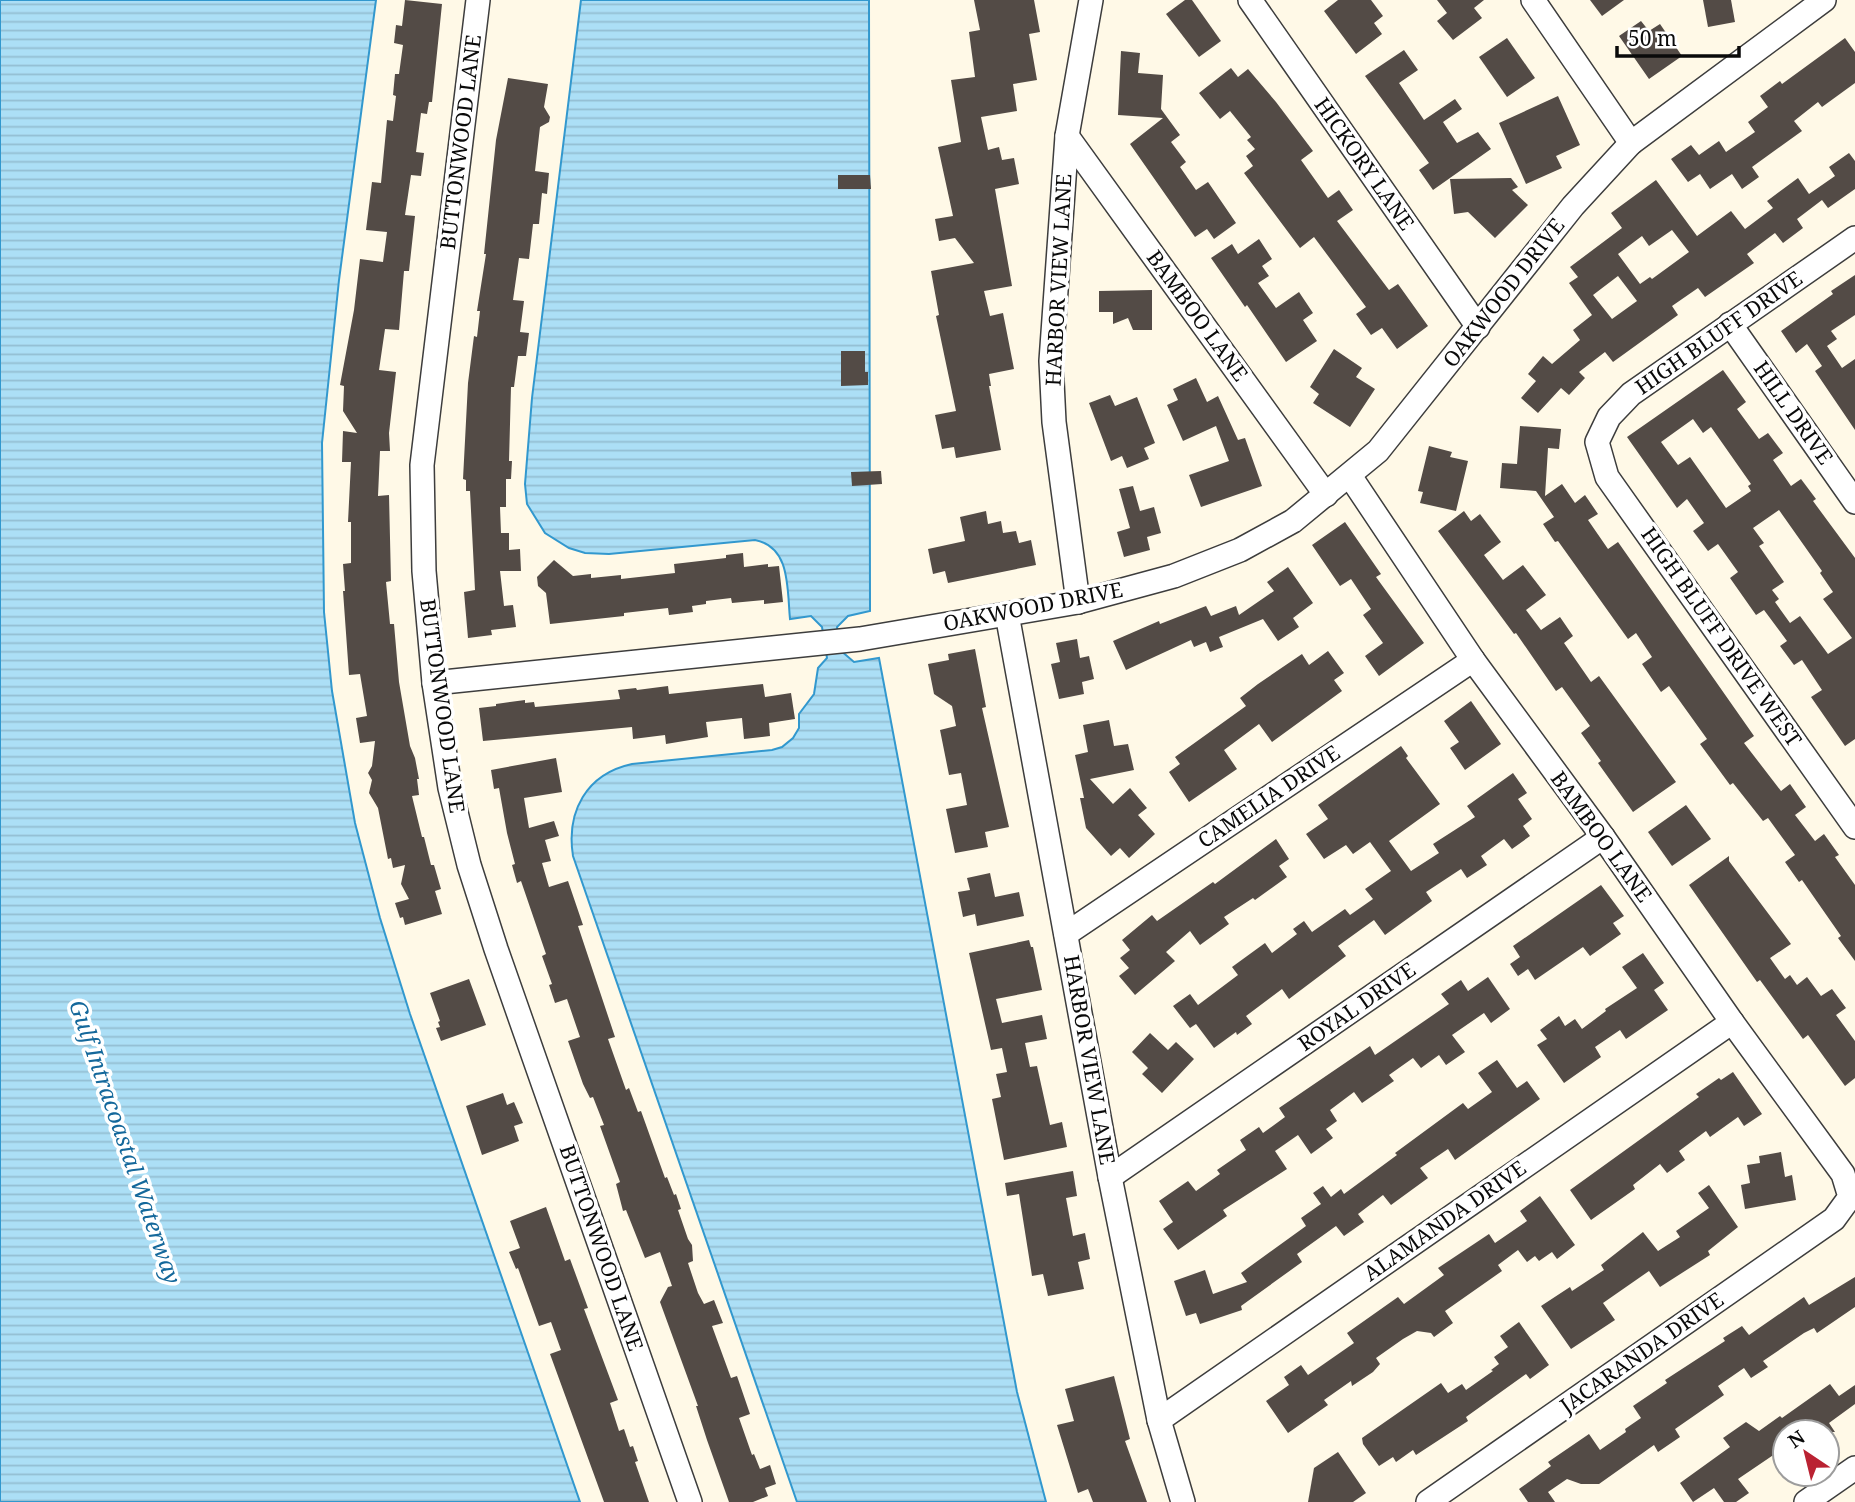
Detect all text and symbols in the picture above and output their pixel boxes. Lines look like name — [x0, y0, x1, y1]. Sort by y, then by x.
scale bar — [1617, 14, 1740, 58]
text: 50 m — [1628, 24, 1677, 52]
street label: BUTTONWOOD LANE — [433, 33, 487, 251]
street label: HICKORY LANE — [1309, 92, 1421, 235]
street label: HARBOR VIEW LANE — [1038, 173, 1078, 387]
street label: OAKWOOD DRIVE — [1436, 212, 1570, 373]
street label: BAMBOO LANE — [1141, 244, 1255, 386]
street label: HIGH BLUFF DRIVE — [1629, 264, 1807, 400]
street label: HILL DRIVE — [1748, 355, 1840, 470]
street label: HIGH BLUFF DRIVE WEST — [1635, 521, 1808, 752]
street label: OAKWOOD DRIVE — [941, 575, 1125, 637]
street label: BUTTONWOOD LANE — [414, 597, 472, 815]
street label: CAMELIA DRIVE — [1192, 738, 1345, 854]
street label: BAMBOO LANE — [1545, 765, 1659, 907]
street label: HARBOR VIEW LANE — [1058, 953, 1122, 1167]
street label: ROYAL DRIVE — [1292, 955, 1421, 1057]
water label: Gulf Intracoastal Waterway — [62, 995, 190, 1288]
street label: BUTTONWOOD LANE — [554, 1141, 650, 1354]
street label: ALAMANDA DRIVE — [1358, 1154, 1531, 1287]
street label: JACARANDA DRIVE — [1553, 1285, 1729, 1420]
north arrow — [1771, 1418, 1841, 1488]
text: N — [1783, 1424, 1810, 1454]

